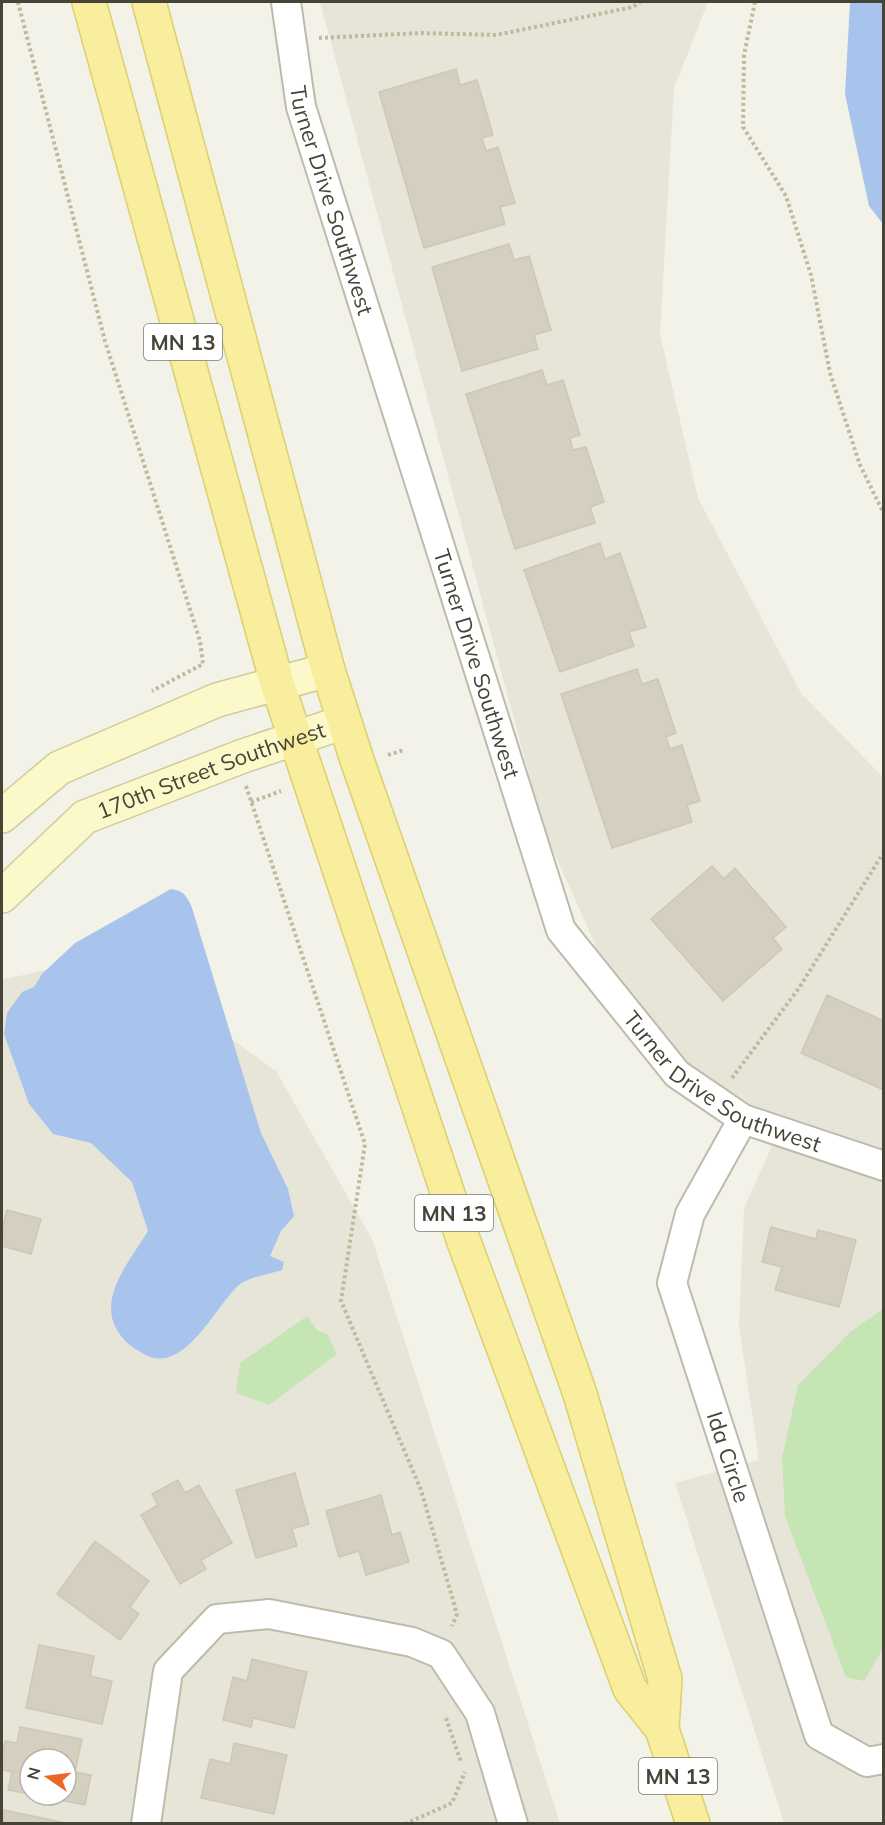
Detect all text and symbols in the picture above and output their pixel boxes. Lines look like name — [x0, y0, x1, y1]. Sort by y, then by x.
street label: Turner Drive Southwest — [284, 84, 380, 319]
road number: MN 13 — [144, 324, 222, 360]
street label: Turner Drive Southwest — [428, 546, 526, 782]
street label: 170th Street Southwest — [93, 715, 329, 825]
street label: Turner Drive Southwest — [617, 1005, 825, 1158]
road number: MN 13 — [415, 1195, 493, 1231]
street label: Ida Circle — [701, 1408, 756, 1506]
north arrow — [18, 1747, 78, 1807]
road number: MN 13 — [639, 1758, 717, 1794]
text: N — [22, 1765, 45, 1782]

